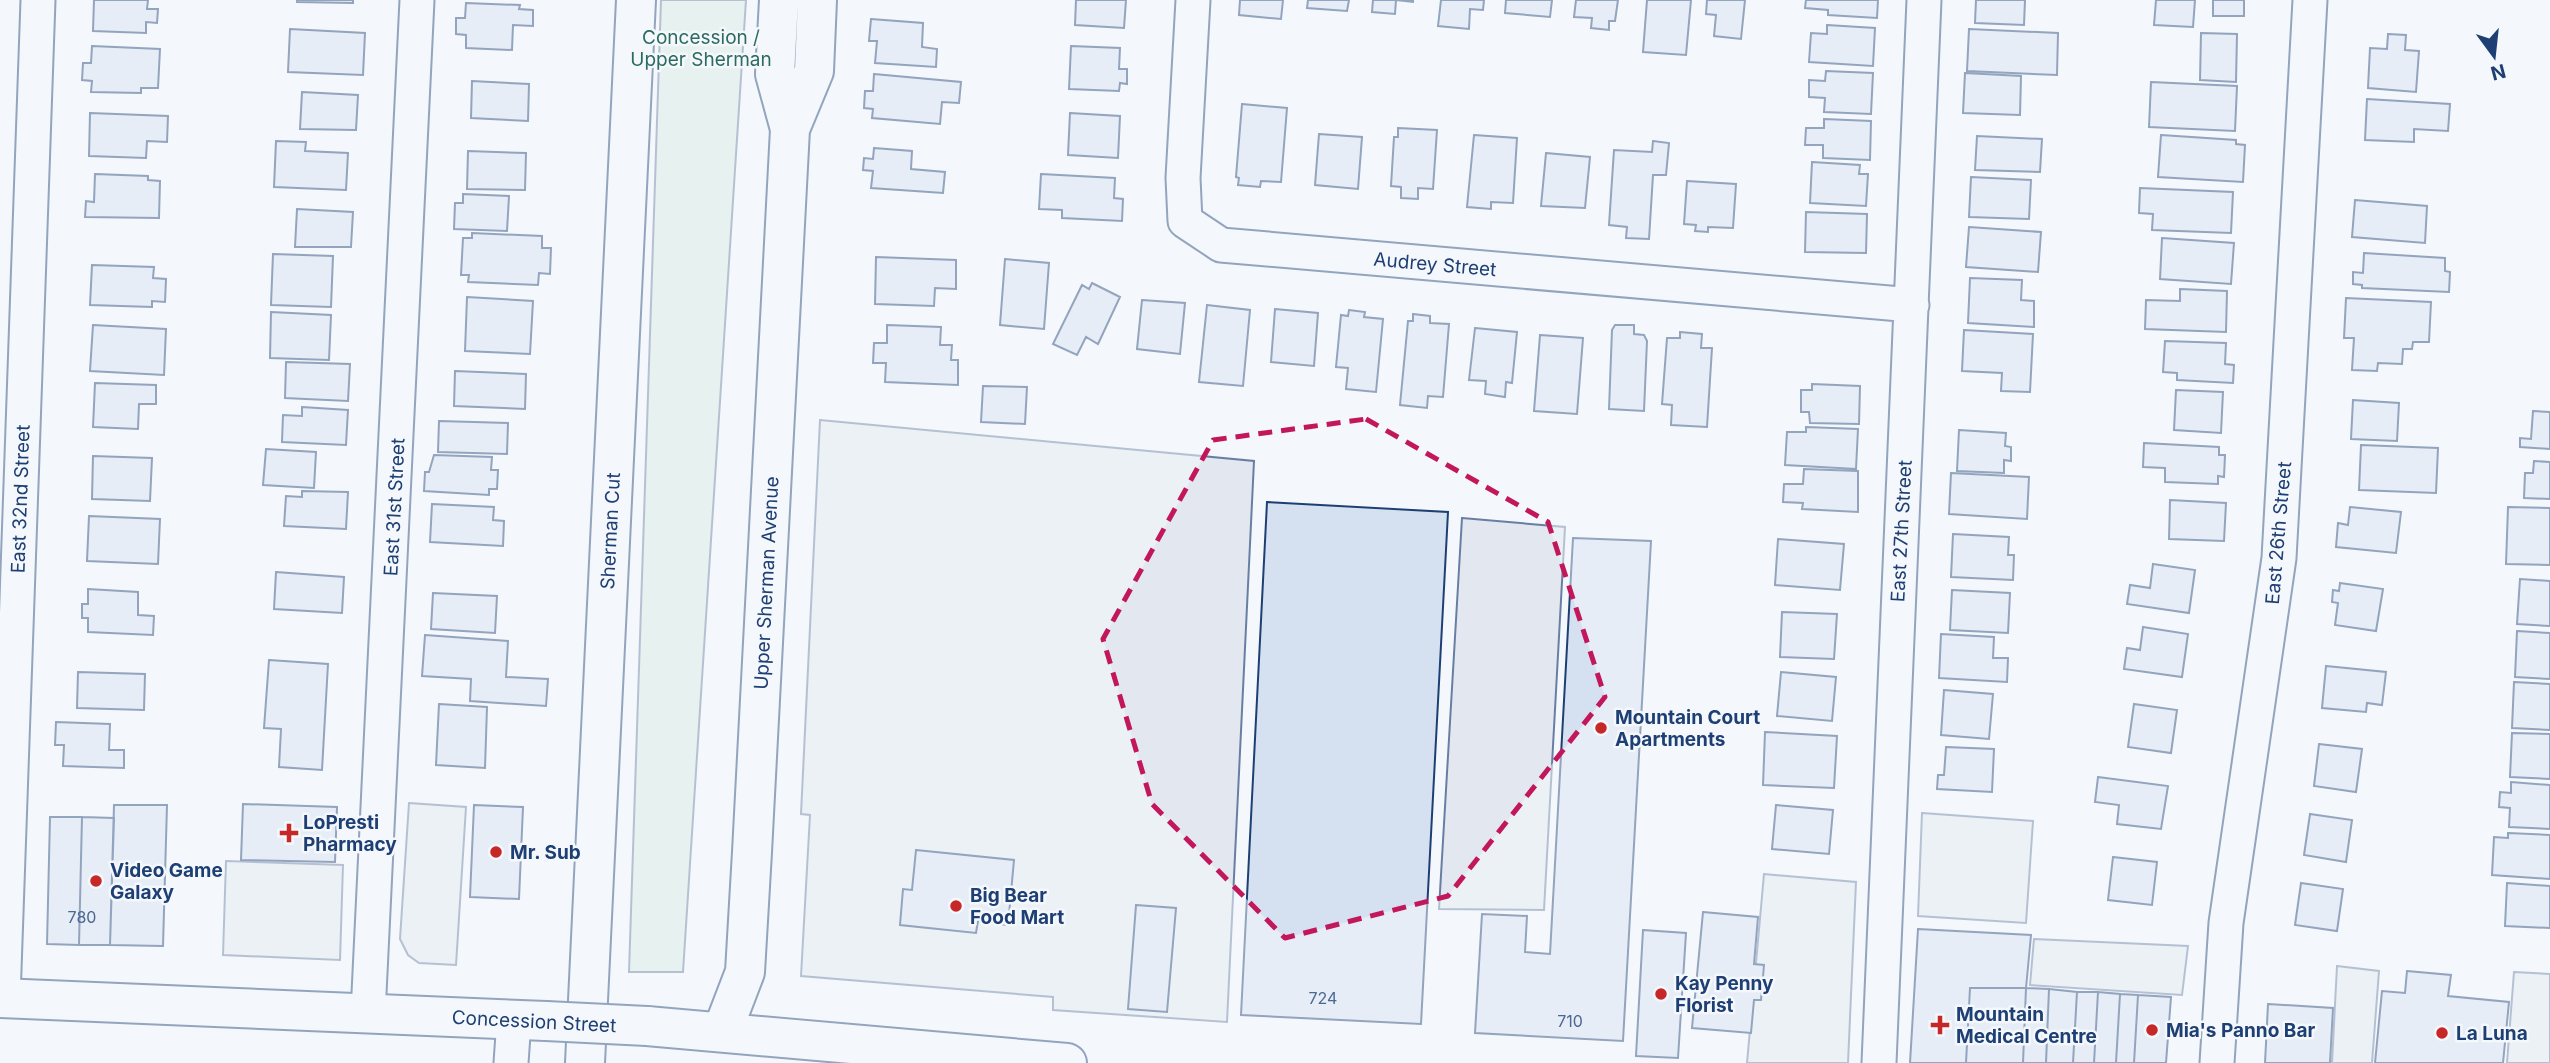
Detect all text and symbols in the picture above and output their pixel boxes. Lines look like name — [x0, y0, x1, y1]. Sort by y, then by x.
north arrow — [2459, 21, 2529, 91]
park label: Concession / Upper Sherman — [630, 26, 772, 71]
text: N — [2488, 59, 2508, 85]
street label: Audrey Street — [1373, 248, 1497, 281]
street label: East 32nd Street — [6, 424, 35, 574]
street label: East 31st Street — [379, 437, 410, 577]
street label: East 27th Street — [1886, 459, 1917, 603]
street label: East 26th Street — [2261, 461, 2296, 606]
street label: Sherman Cut — [596, 472, 625, 590]
street label: Upper Sherman Avenue — [749, 476, 784, 690]
place label: Mountain Court Apartments — [1615, 706, 1760, 751]
marker: Mountain Court Apartments — [1593, 720, 1609, 736]
place label: LoPresti Pharmacy — [303, 811, 397, 856]
marker: LoPresti Pharmacy — [281, 825, 297, 841]
place label: Mr. Sub — [510, 841, 581, 864]
marker: Mr. Sub — [488, 844, 504, 860]
place label: Video Game Galaxy — [110, 859, 223, 904]
marker: Video Game Galaxy — [88, 873, 104, 889]
place label: Big Bear Food Mart — [970, 884, 1064, 929]
marker: Big Bear Food Mart — [948, 898, 964, 914]
house number: 780 — [68, 907, 96, 927]
place label: Kay Penny Florist — [1675, 972, 1774, 1017]
marker: Kay Penny Florist — [1653, 986, 1669, 1002]
house number: 724 — [1309, 988, 1337, 1008]
place label: Mountain Medical Centre — [1956, 1003, 2097, 1048]
street label: Concession Street — [451, 1006, 617, 1037]
house number: 710 — [1557, 1011, 1583, 1031]
marker: Mountain Medical Centre — [1930, 1015, 1950, 1035]
place label: Mia's Panno Bar — [2166, 1019, 2315, 1042]
marker: Mia's Panno Bar — [2144, 1022, 2160, 1038]
place label: La Luna — [2456, 1022, 2528, 1045]
marker: La Luna — [2434, 1025, 2450, 1041]

